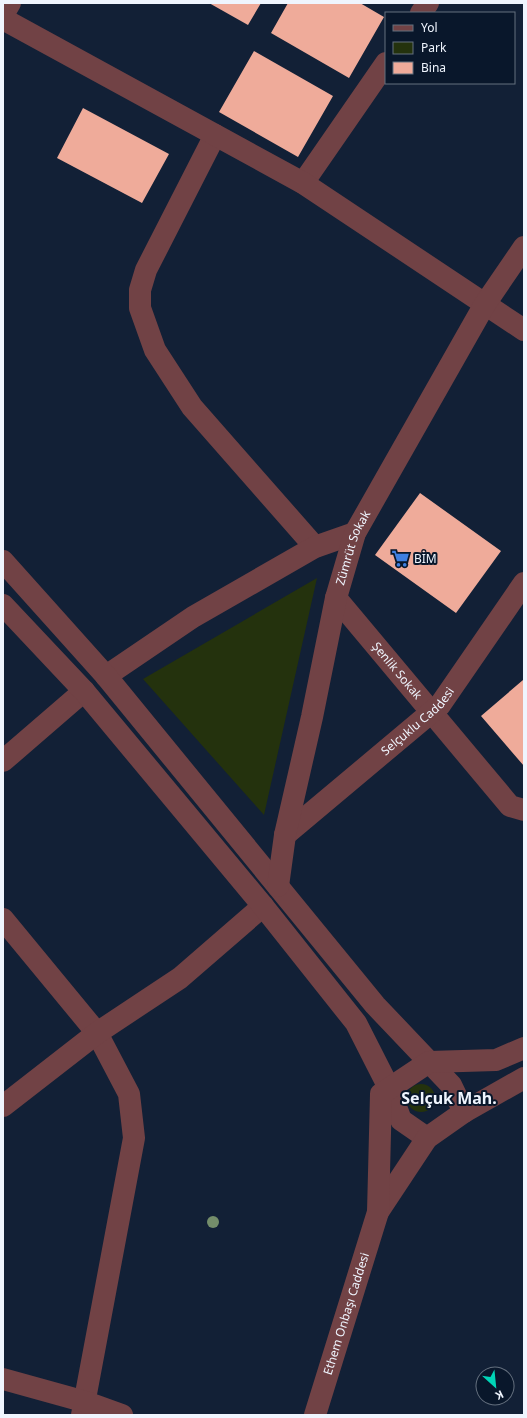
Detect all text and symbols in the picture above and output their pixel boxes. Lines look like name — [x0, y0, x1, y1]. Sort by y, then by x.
legend — [385, 12, 515, 84]
text: Yol — [421, 19, 438, 36]
text: Park — [421, 39, 447, 56]
text: Bina — [421, 59, 446, 76]
street label: Zümrüt Sokak — [331, 507, 374, 587]
supermarket icon: BİM — [391, 549, 411, 569]
place label: BİM — [414, 550, 437, 567]
street label: Şenlik Sokak — [368, 638, 427, 703]
street label: Selçuklu Caddesi — [377, 683, 458, 759]
district label: Selçuk Mah. — [401, 1087, 497, 1109]
street label: Ethem Onbaşı Caddesi — [319, 1250, 373, 1377]
north arrow — [475, 1366, 515, 1406]
text: K — [492, 1387, 506, 1404]

